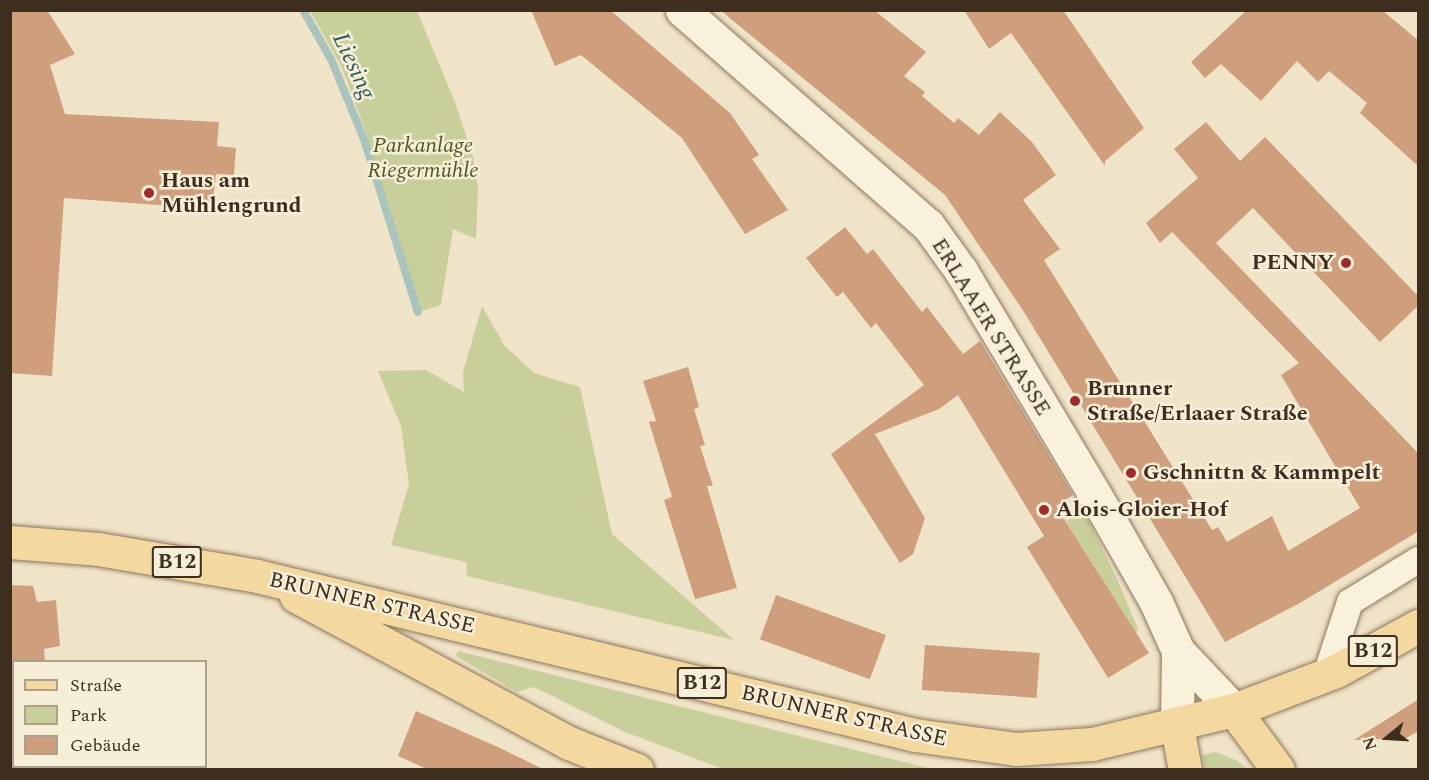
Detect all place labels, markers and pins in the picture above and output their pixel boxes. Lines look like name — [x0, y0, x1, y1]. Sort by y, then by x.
place label: Haus am Mühlengrund — [161, 167, 302, 218]
marker: Haus am Mühlengrund — [142, 186, 156, 200]
place label: PENNY — [1252, 250, 1334, 276]
marker: PENNY — [1339, 256, 1353, 270]
place label: Brunner Straße/Erlaaer Straße — [1087, 375, 1308, 427]
marker: Brunner Straße/Erlaaer Straße — [1068, 394, 1082, 408]
place label: Gschnittn & Kammpelt — [1143, 460, 1380, 486]
marker: Gschnittn & Kammpelt — [1124, 466, 1138, 480]
place label: Alois-Gloier-Hof — [1056, 497, 1228, 523]
marker: Alois-Gloier-Hof — [1037, 503, 1051, 517]

